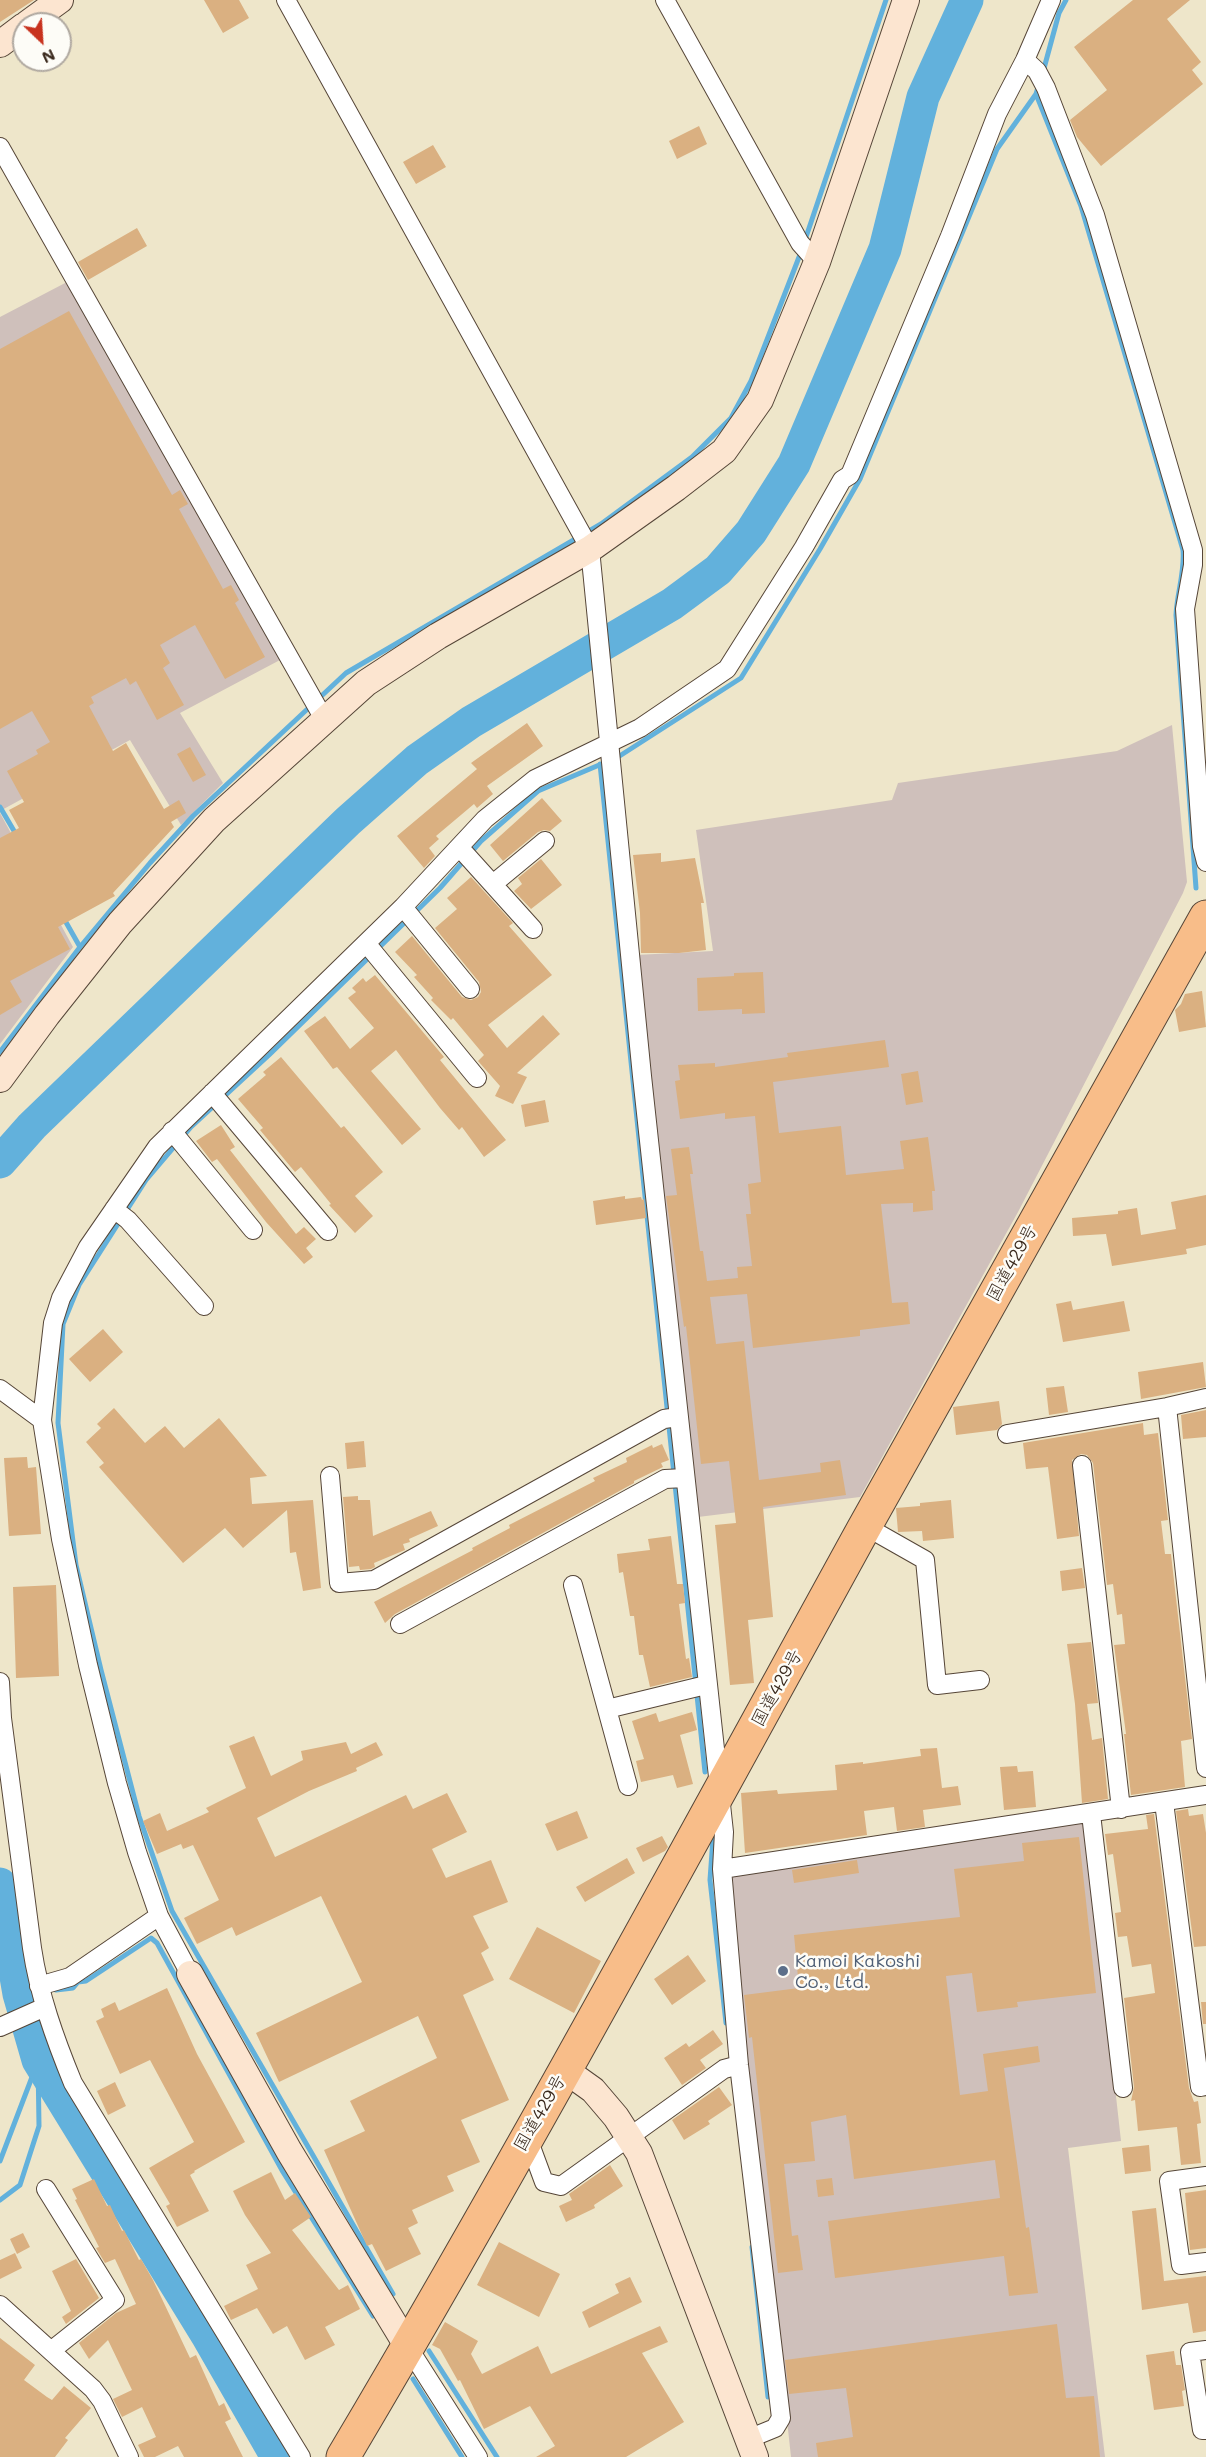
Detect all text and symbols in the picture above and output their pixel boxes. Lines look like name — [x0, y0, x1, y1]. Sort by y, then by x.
north arrow — [12, 12, 72, 72]
text: N — [39, 45, 59, 69]
street label: 国道429号 — [982, 1220, 1042, 1306]
street label: 国道429号 — [747, 1645, 807, 1731]
place label: Kamoi Kakoshi Co., Ltd. — [795, 1950, 920, 1992]
marker: Kamoi Kakoshi Co., Ltd. — [776, 1964, 790, 1978]
street label: 国道429号 — [509, 2071, 571, 2155]

